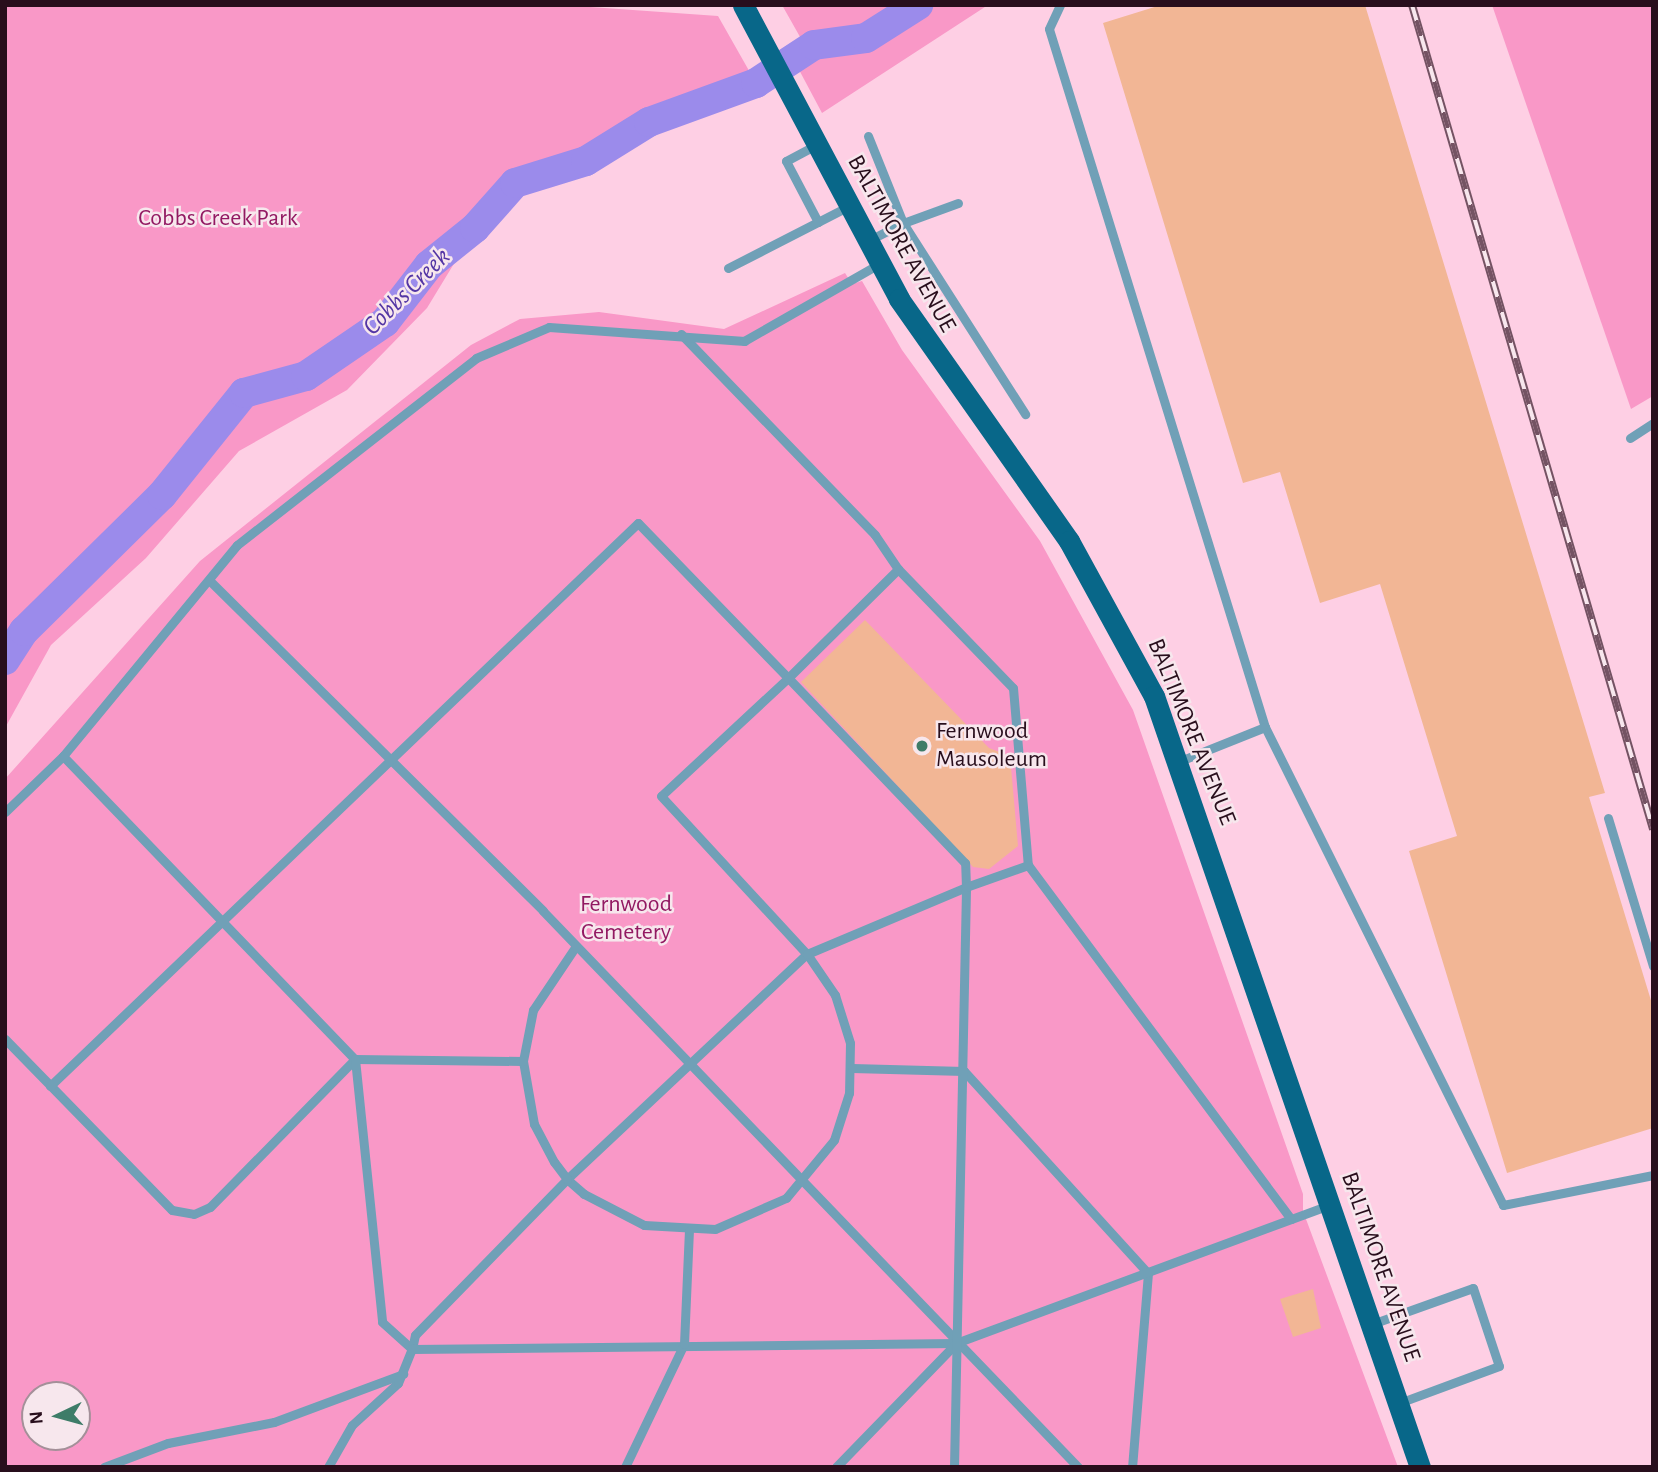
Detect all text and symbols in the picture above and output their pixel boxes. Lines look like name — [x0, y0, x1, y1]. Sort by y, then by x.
street label: BALTIMORE AVENUE — [840, 150, 962, 338]
park label: Cobbs Creek Park — [138, 205, 298, 233]
water label: Cobbs Creek — [357, 242, 457, 342]
street label: BALTIMORE AVENUE — [1141, 635, 1241, 829]
place label: Fernwood Mausoleum — [936, 718, 1047, 774]
marker: Fernwood Mausoleum — [914, 738, 930, 754]
park label: Fernwood Cemetery — [580, 891, 672, 947]
street label: BALTIMORE AVENUE — [1334, 1169, 1426, 1365]
north arrow — [21, 1381, 91, 1451]
text: N — [27, 1410, 47, 1425]

